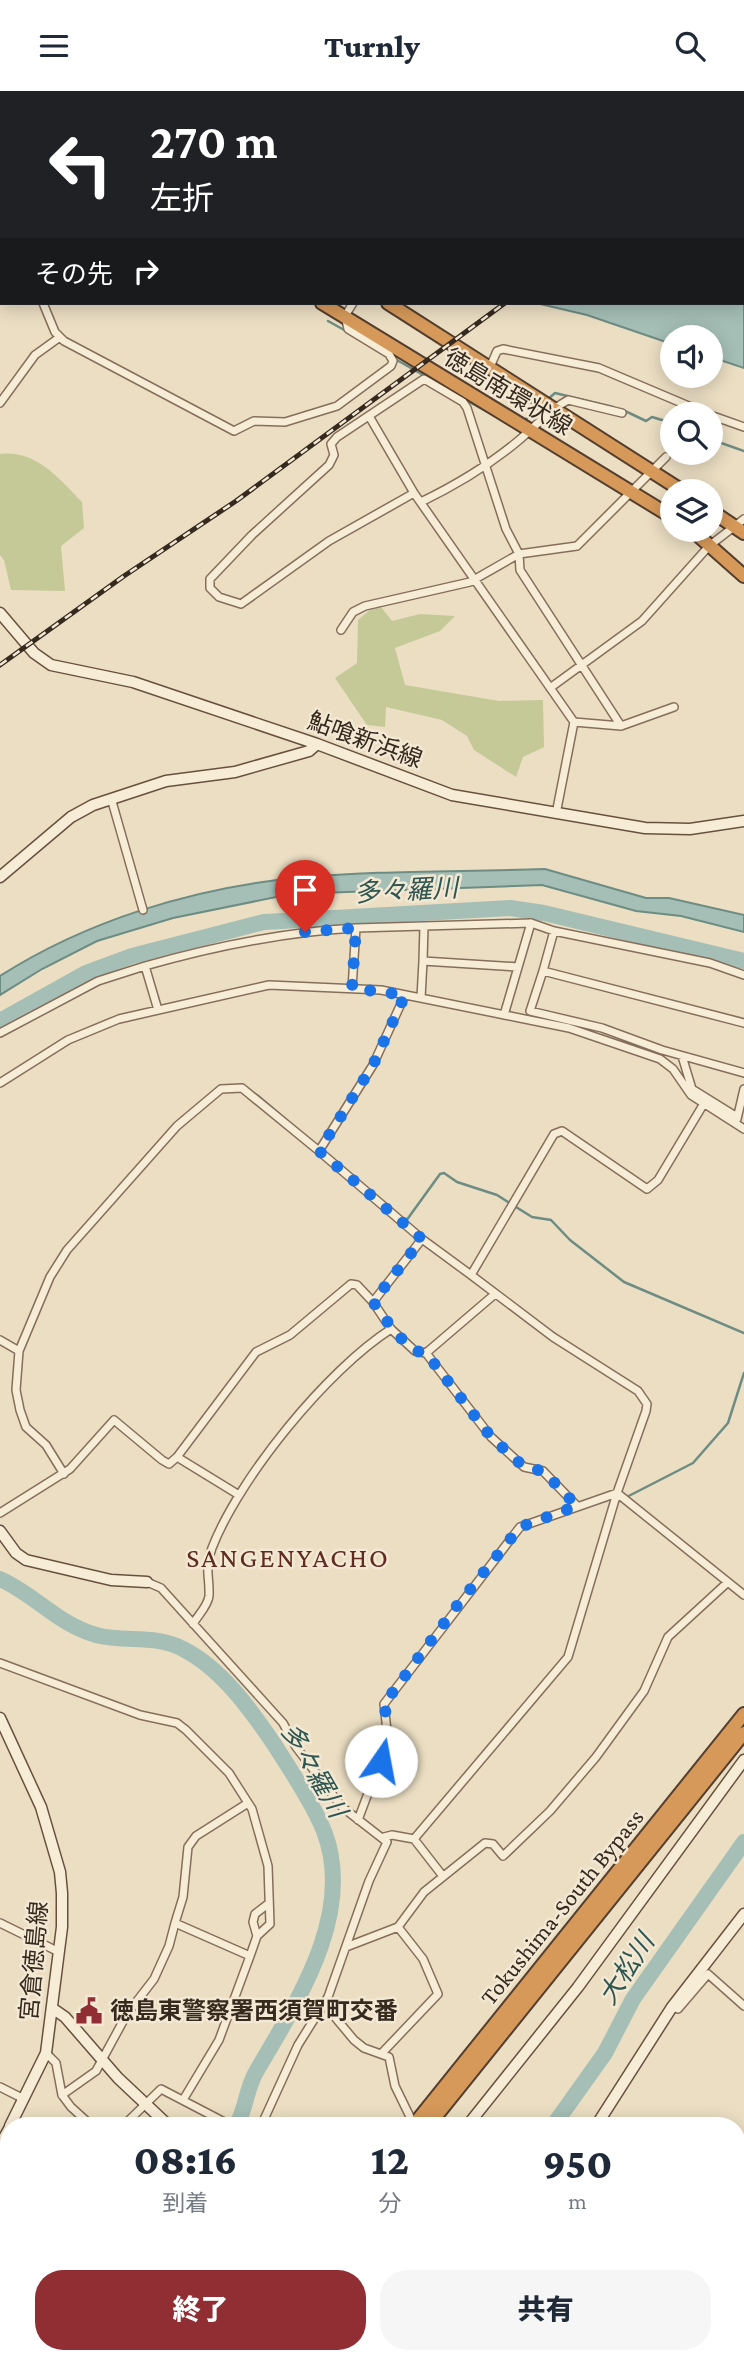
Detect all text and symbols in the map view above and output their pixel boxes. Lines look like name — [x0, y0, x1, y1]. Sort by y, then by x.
icon: menu — [35, 27, 73, 65]
icon: search — [671, 27, 709, 65]
text: Turnly — [324, 28, 420, 64]
text: 270 m — [150, 114, 278, 169]
icon: left — [35, 119, 126, 210]
text: 左折 — [150, 180, 214, 216]
icon: right — [127, 252, 165, 290]
text: その先 — [35, 260, 113, 289]
map controls — [660, 325, 723, 542]
button: sound — [660, 325, 723, 388]
street label: 徳島南環状線 — [440, 343, 577, 440]
button: search — [660, 402, 723, 465]
button: layers — [660, 479, 723, 542]
street label: 鮎喰新浜線 — [304, 706, 426, 773]
pin — [275, 860, 335, 932]
icon: arrive — [286, 871, 324, 909]
water label: 多々羅川 — [353, 873, 462, 908]
district label: SANGENYACHO — [186, 1542, 390, 1573]
water label: 多々羅川 — [275, 1718, 354, 1825]
position arrow — [344, 1724, 418, 1798]
street label: Tokushima-South Bypass — [474, 1803, 649, 2010]
street label: 宮倉徳島線 — [15, 1900, 52, 2022]
water label: 大松川 — [593, 1926, 661, 2010]
public building icon: 徳島東警察署西須賀町交番 — [74, 1996, 104, 2026]
place label: 徳島東警察署西須賀町交番 — [110, 1997, 398, 2024]
text: 08:16 — [133, 2136, 237, 2183]
text: 12 — [371, 2136, 409, 2183]
text: 950 — [542, 2140, 613, 2187]
text: m — [568, 2188, 587, 2214]
text: 到着 — [162, 2190, 208, 2216]
text: 分 — [378, 2190, 401, 2216]
button: 終了 — [35, 2270, 366, 2350]
button: 共有 — [380, 2270, 711, 2350]

